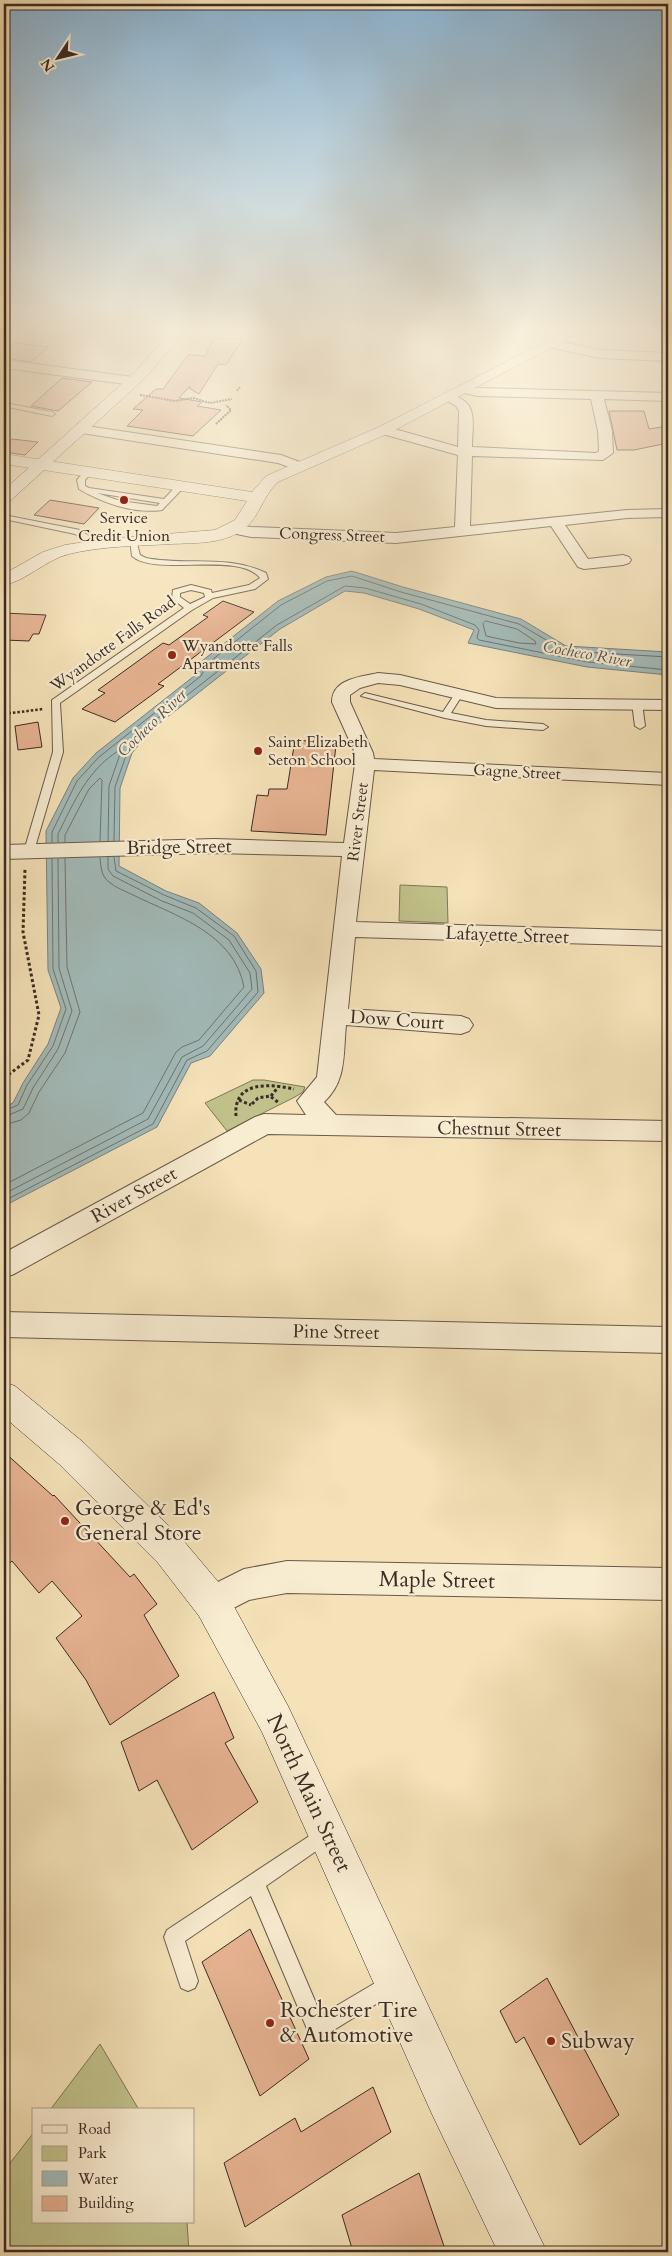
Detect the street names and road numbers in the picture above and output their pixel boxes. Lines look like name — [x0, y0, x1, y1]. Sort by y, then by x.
street label: Congress Street — [279, 522, 385, 548]
street label: Wyandotte Falls Road — [45, 591, 181, 698]
street label: Gagne Street — [473, 759, 561, 785]
street label: River Street — [342, 781, 374, 863]
street label: Bridge Street — [126, 833, 232, 861]
street label: Lafayette Street — [445, 920, 569, 950]
street label: Dow Court — [349, 1004, 445, 1036]
street label: Chestnut Street — [437, 1115, 561, 1143]
street label: River Street — [86, 1161, 182, 1229]
street label: Pine Street — [292, 1318, 380, 1346]
street label: Maple Street — [379, 1564, 495, 1596]
street label: North Main Street — [259, 1709, 359, 1877]

